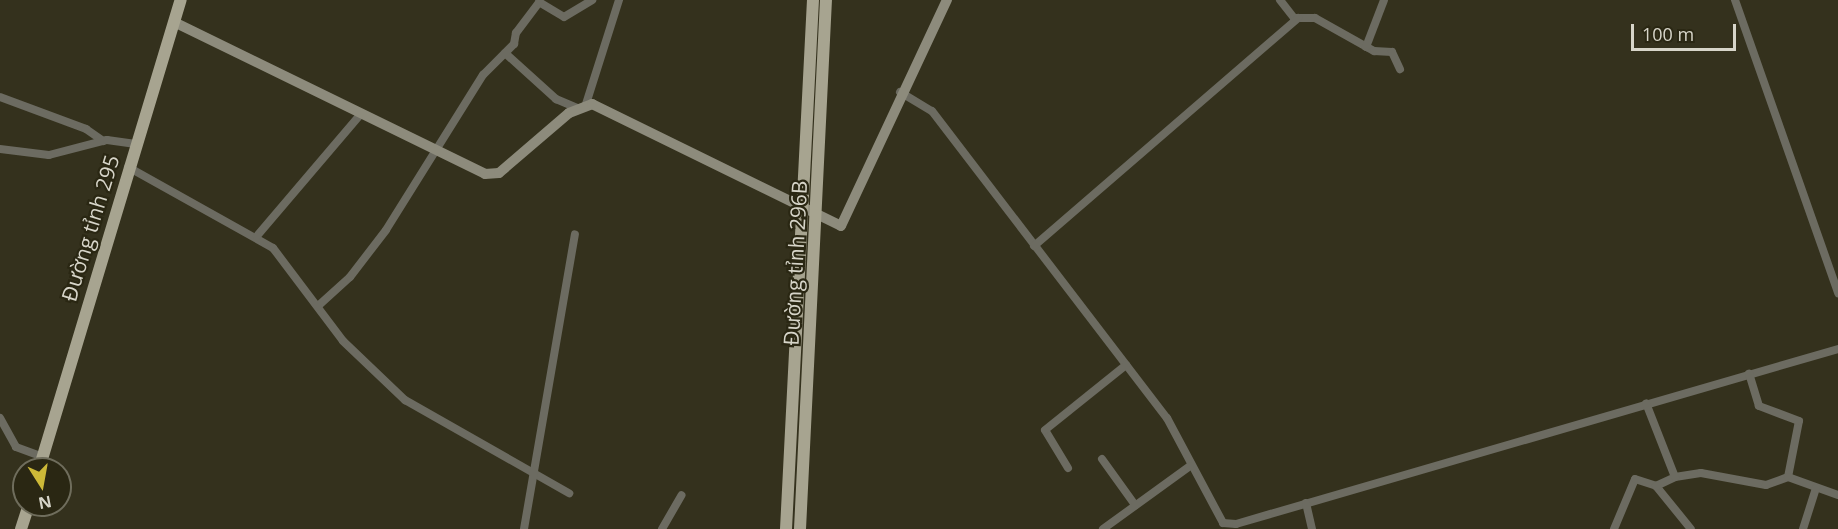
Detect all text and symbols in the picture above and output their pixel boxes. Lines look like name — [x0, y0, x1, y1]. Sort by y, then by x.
scale bar — [1634, 12, 1739, 50]
text: 100 m — [1642, 22, 1694, 46]
street label: Đường tỉnh 295 — [56, 152, 124, 304]
street label: Đường tỉnh 296B — [778, 180, 812, 346]
north arrow — [12, 457, 72, 517]
text: N — [37, 491, 54, 515]

